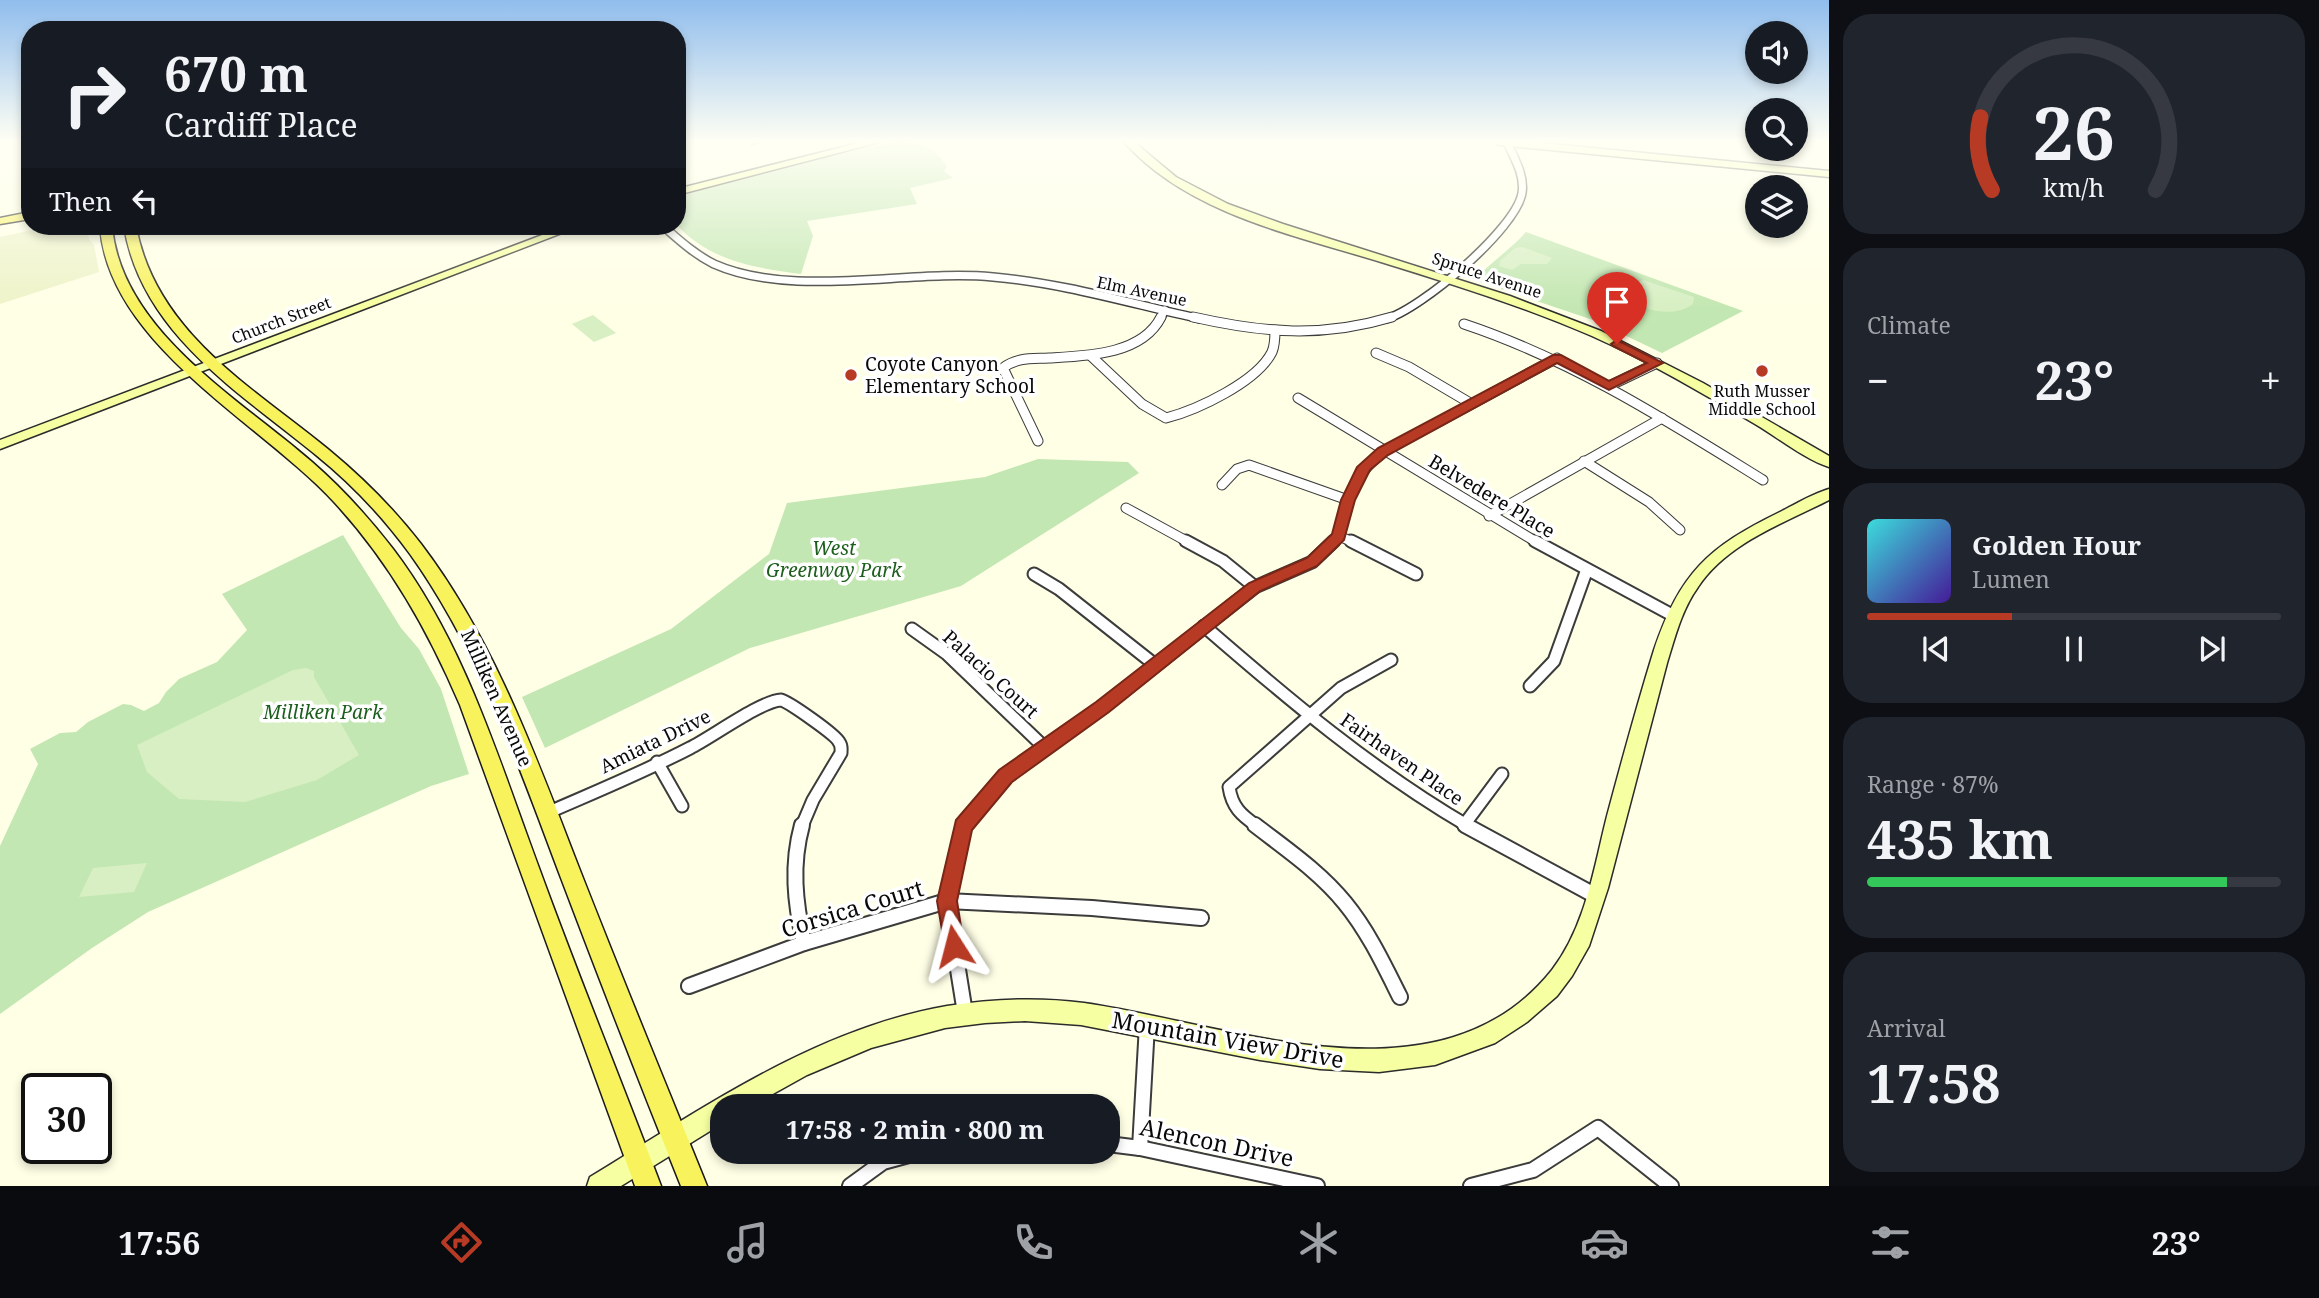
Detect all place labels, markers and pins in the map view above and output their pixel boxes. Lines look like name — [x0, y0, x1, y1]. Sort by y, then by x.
pin — [1587, 272, 1647, 344]
place label: Coyote Canyon Elementary School — [865, 351, 1035, 399]
marker: Ruth Musser Middle School — [1754, 363, 1770, 379]
marker: Coyote Canyon Elementary School — [843, 367, 859, 383]
place label: Ruth Musser Middle School — [1708, 380, 1816, 420]

